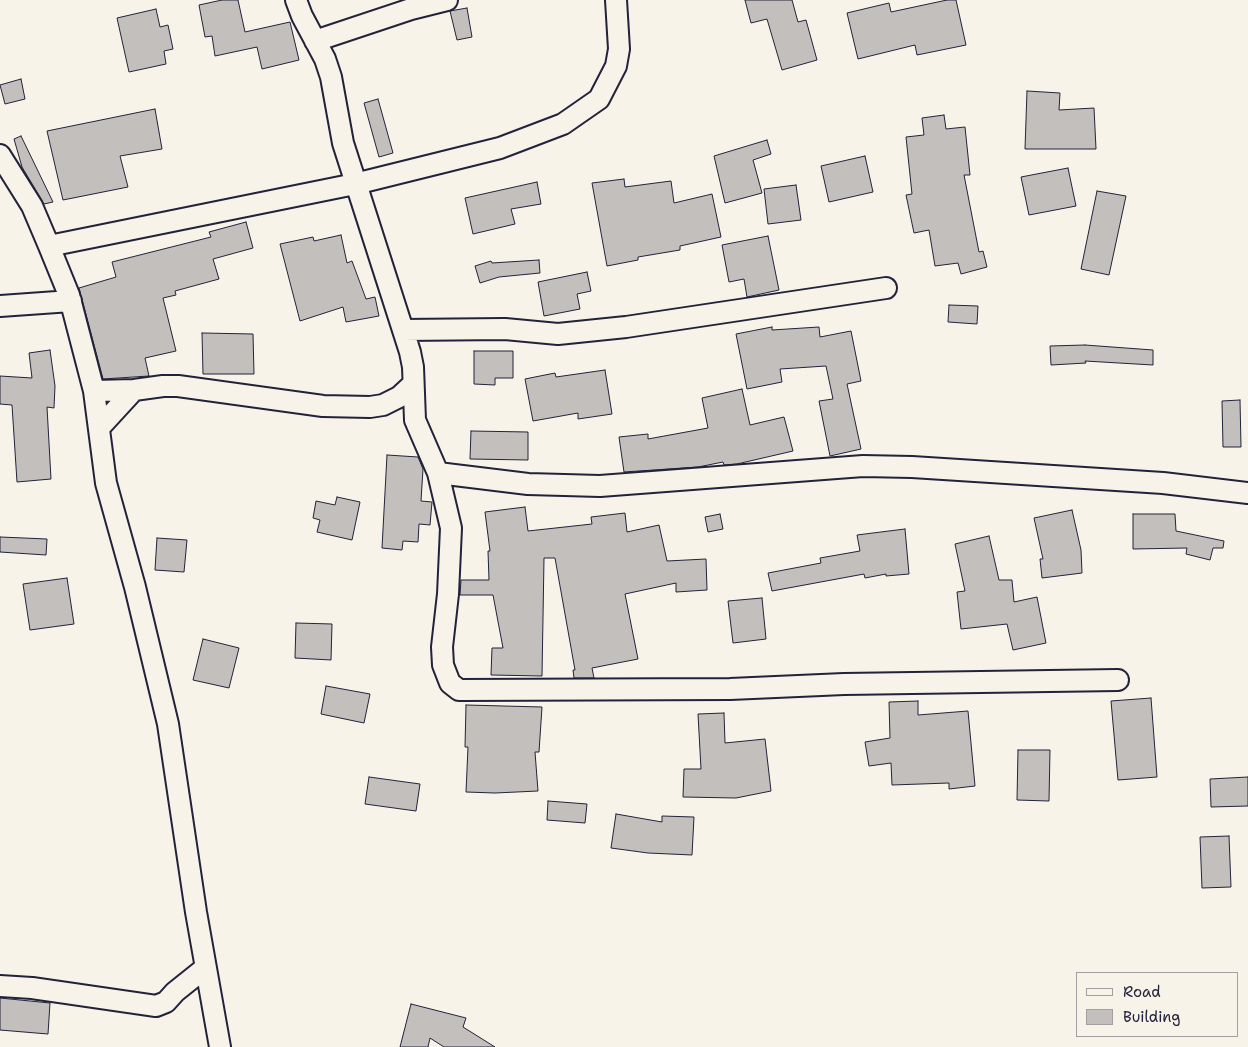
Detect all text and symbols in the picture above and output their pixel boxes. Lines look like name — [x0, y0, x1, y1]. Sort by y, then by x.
legend — [1076, 972, 1238, 1037]
text: Road — [1123, 982, 1161, 1002]
text: Building — [1123, 1007, 1180, 1027]

